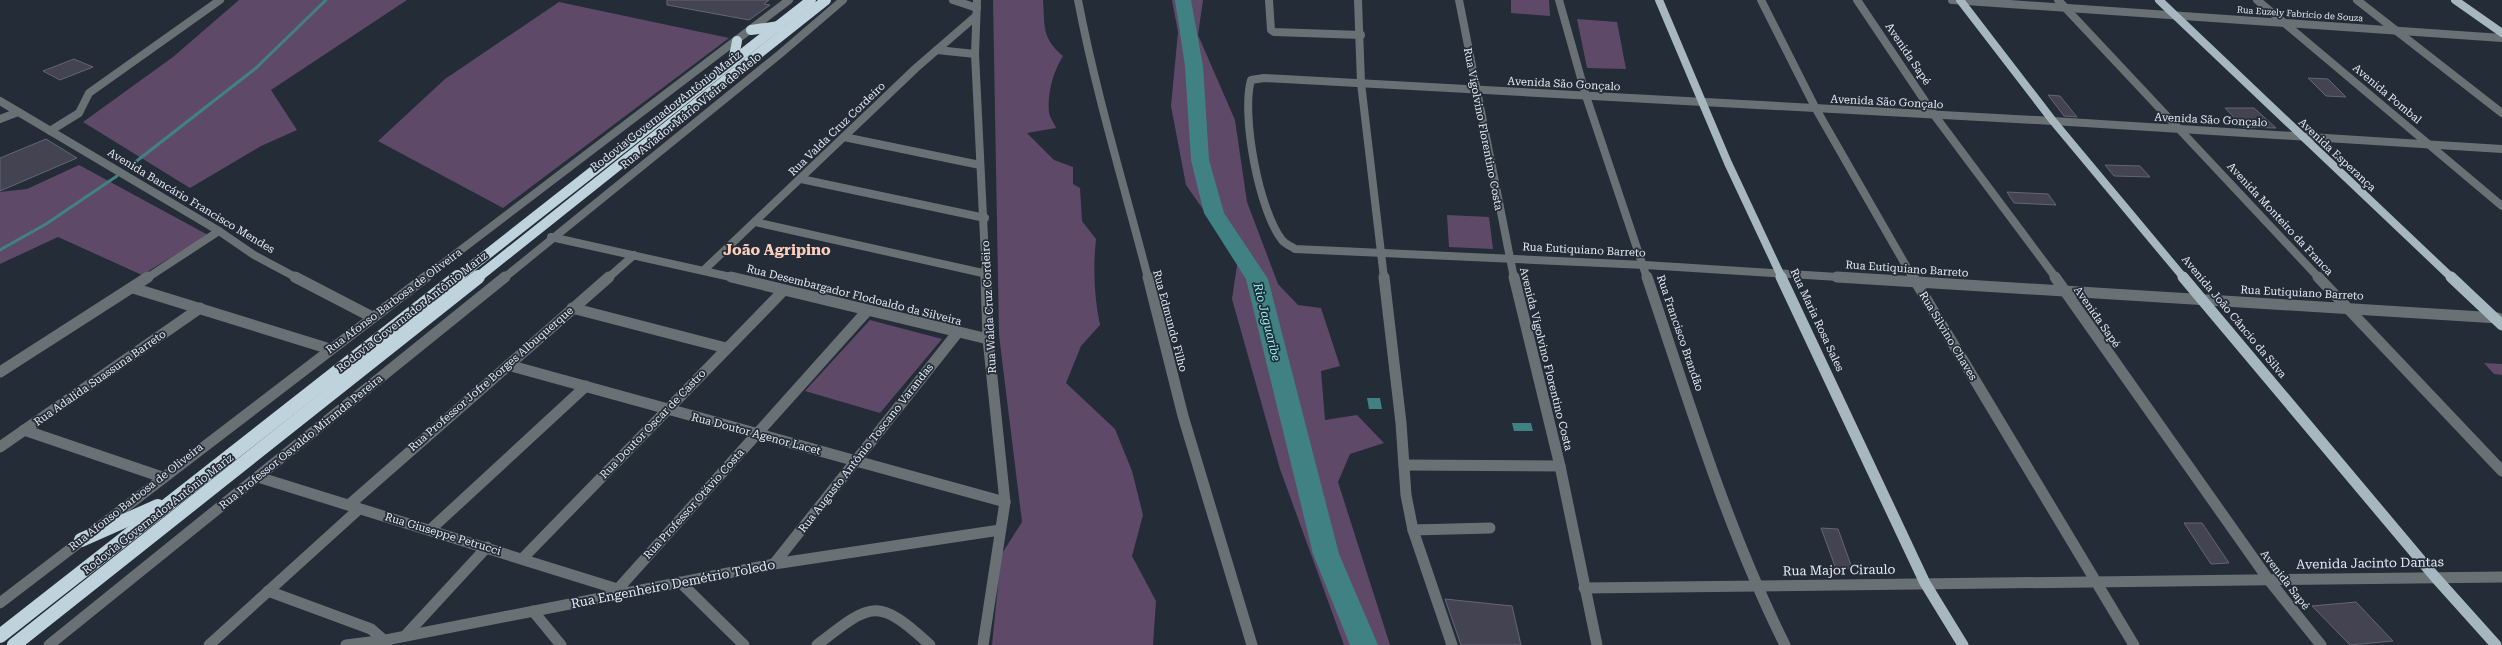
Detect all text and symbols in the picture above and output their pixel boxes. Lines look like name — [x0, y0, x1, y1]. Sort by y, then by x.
street label: Rua Euzely Fabrício de Souza — [2237, 5, 2364, 23]
street label: Avenida Sapé — [1882, 20, 1934, 88]
street label: Rua Vigolvino Florentino Costa — [1461, 47, 1505, 211]
street label: Rodovia Governador Antônio Mariz — [588, 48, 744, 174]
street label: Rua Aviador Mário Vieira de Melo — [618, 50, 764, 172]
street label: Avenida Pombal — [2350, 61, 2424, 127]
street label: Avenida São Gonçalo — [1507, 75, 1621, 93]
street label: Rua Valda Cruz Cordeiro — [786, 79, 888, 179]
street label: Avenida São Gonçalo — [1830, 93, 1944, 111]
street label: Avenida São Gonçalo — [2154, 111, 2268, 129]
street label: Avenida Esperança — [2296, 116, 2378, 194]
street label: Avenida Bancário Francisco Mendes — [105, 146, 277, 256]
street label: Avenida Monteiro da Franca — [2224, 160, 2336, 278]
street label: Rua Walda Cruz Cordeiro — [979, 240, 999, 374]
street label: Rua Eutiquiano Barreto — [1522, 240, 1646, 260]
district label: João Agripino — [723, 241, 831, 259]
street label: Rua Afonso Barbosa de Oliveira — [324, 246, 464, 356]
street label: Rodovia Governador Antônio Mariz — [334, 249, 490, 375]
street label: Avenida João Câncio da Silva — [2179, 253, 2289, 381]
street label: Rua Eutiquiano Barreto — [1845, 258, 1969, 280]
street label: Rua Desembargador Flodoaldo da Silveira — [745, 262, 963, 328]
street label: Avenida Vigolvino Florentino Costa — [1517, 266, 1575, 452]
street label: Rua Maria Rosa Sales — [1787, 267, 1847, 373]
street label: Rua Edmundo Filho — [1150, 269, 1190, 374]
street label: Rua Francisco Brandão — [1654, 273, 1706, 393]
water label: Rio Jaguaribe — [1250, 281, 1283, 362]
street label: Rua Eutiquiano Barreto — [2240, 283, 2364, 303]
street label: Avenida Sapé — [2071, 284, 2123, 350]
street label: Rua Silvino Chaves — [1916, 289, 1980, 383]
street label: Rua Professor Jofre Borges Albuquerque — [406, 304, 576, 454]
street label: Rua Adalida Suassuna Barreto — [31, 327, 169, 429]
street label: Rua Augusto Antônio Toscano Varandas — [796, 361, 936, 535]
street label: Rua Doutor Oscar de Castro — [597, 367, 709, 481]
street label: Rua Professor Osvaldo Miranda Pereira — [217, 372, 385, 512]
street label: Rua Doutor Agenor Lacet — [690, 410, 822, 458]
street label: Rua Afonso Barbosa de Oliveira — [66, 441, 206, 553]
street label: Rua Professor Otávio Costa — [641, 446, 747, 562]
street label: Rodovia Governador Antônio Mariz — [80, 451, 236, 577]
street label: Rua Giuseppe Petrucci — [383, 510, 503, 558]
street label: Avenida Sapé — [2258, 548, 2312, 612]
street label: Avenida Jacinto Dantas — [2296, 554, 2444, 572]
street label: Rua Engenheiro Demétrio Toledo — [570, 557, 776, 611]
street label: Rua Major Ciraulo — [1782, 562, 1896, 578]

